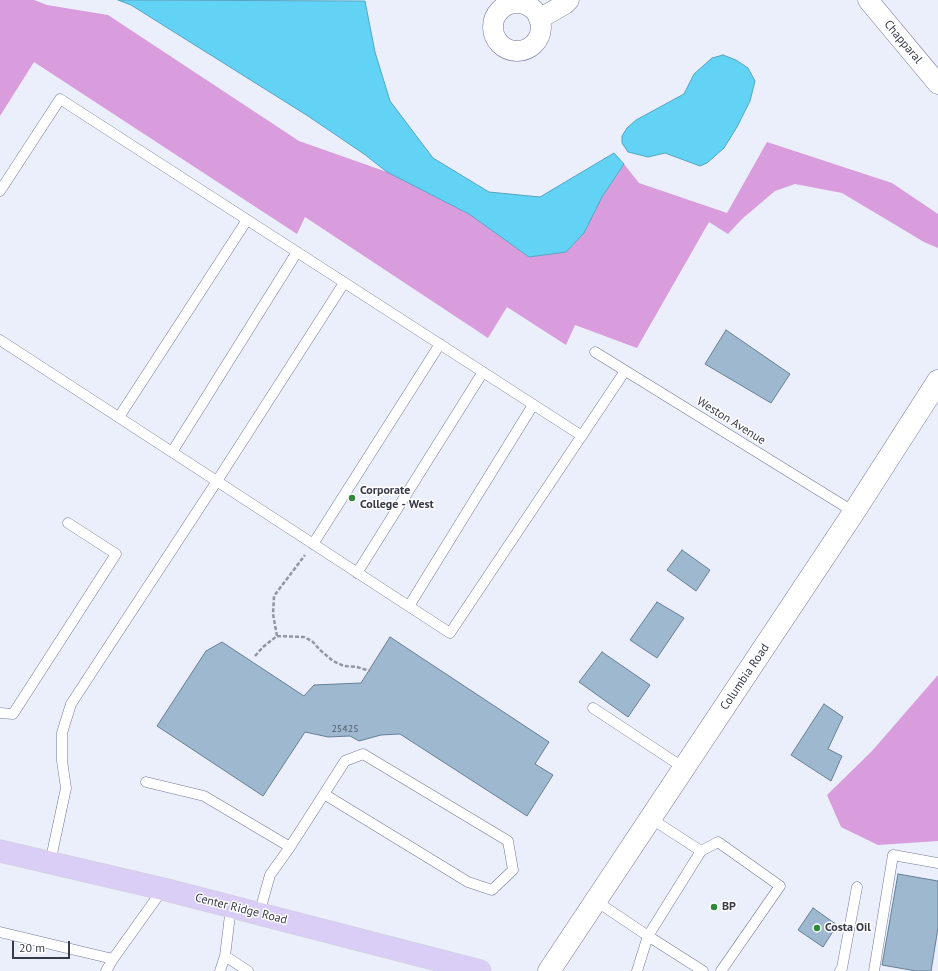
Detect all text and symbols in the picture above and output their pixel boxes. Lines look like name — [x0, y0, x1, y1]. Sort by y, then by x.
street label: Chapparal — [881, 18, 925, 66]
street label: Weston Avenue — [694, 394, 768, 448]
place label: Corporate College - West — [360, 484, 434, 512]
marker: Corporate College - West — [347, 493, 357, 503]
street label: Columbia Road — [718, 641, 772, 713]
house number: 25425 — [331, 723, 359, 735]
street label: Center Ridge Road — [193, 891, 289, 927]
place label: BP — [722, 900, 736, 914]
marker: BP — [709, 902, 719, 912]
place label: Costa Oil — [825, 921, 871, 935]
marker: Costa Oil — [812, 923, 822, 933]
scale bar — [14, 933, 72, 959]
text: 20 m — [19, 940, 45, 955]

